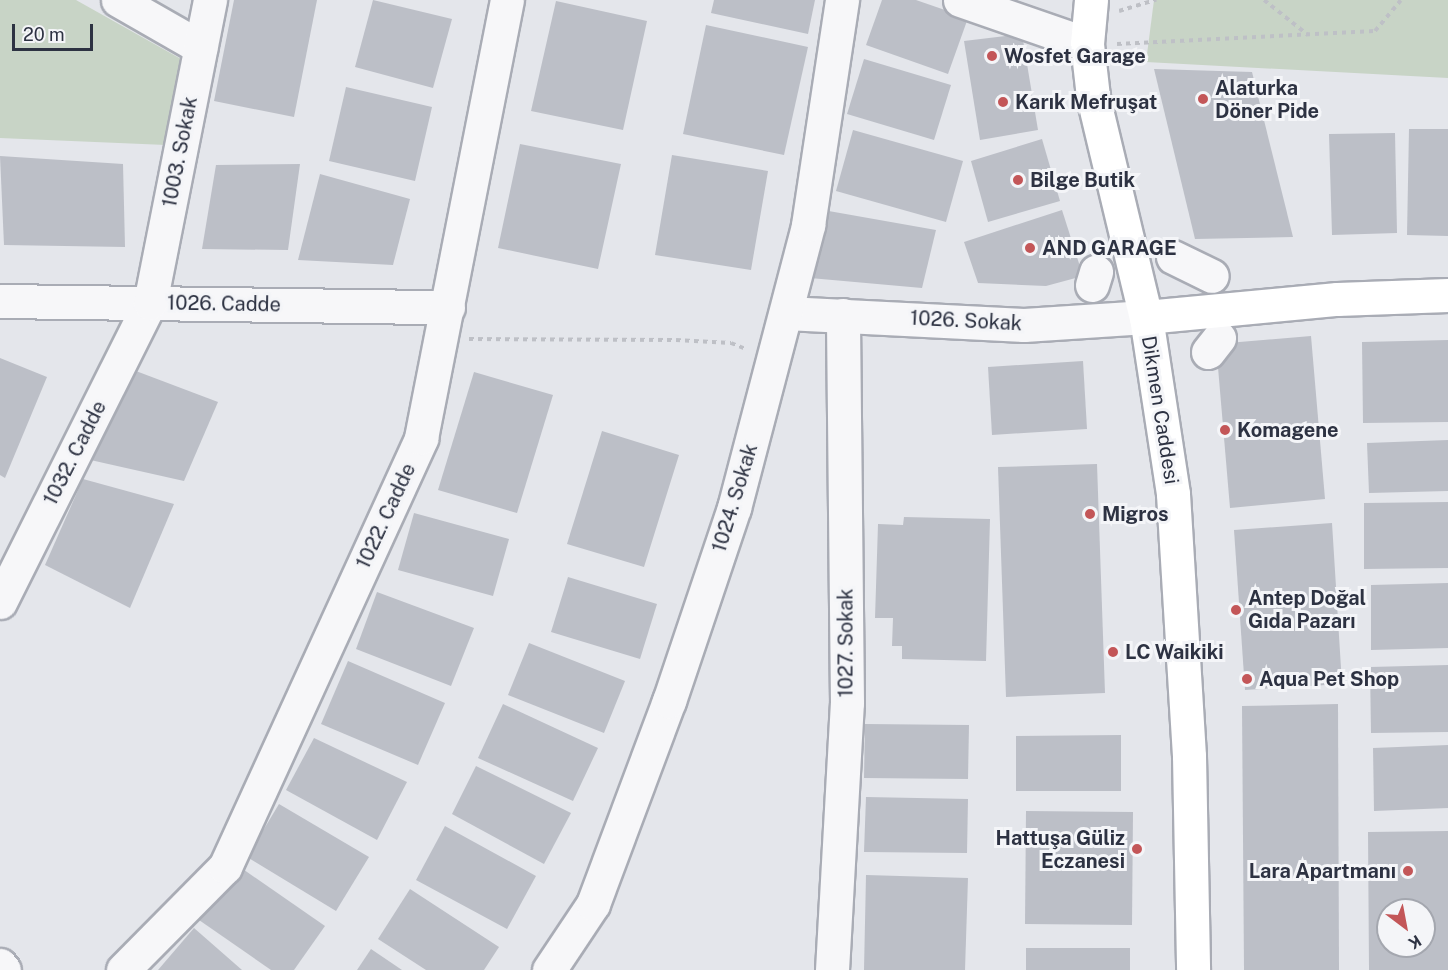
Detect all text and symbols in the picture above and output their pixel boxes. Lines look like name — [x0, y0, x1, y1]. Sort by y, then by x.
scale bar — [15, 12, 96, 50]
text: 20 m — [23, 24, 65, 45]
place label: Wosfet Garage — [1004, 44, 1146, 68]
marker: Wosfet Garage — [985, 49, 999, 63]
place label: Alaturka Döner Pide — [1215, 76, 1319, 123]
place label: Karık Mefruşat — [1015, 90, 1157, 114]
marker: Alaturka Döner Pide — [1196, 92, 1210, 106]
street label: 1003. Sokak — [158, 95, 202, 209]
marker: Karık Mefruşat — [996, 95, 1010, 109]
place label: Bilge Butik — [1030, 168, 1135, 192]
marker: Bilge Butik — [1011, 173, 1025, 187]
place label: AND GARAGE — [1042, 236, 1177, 260]
marker: AND GARAGE — [1023, 241, 1037, 255]
street label: 1026. Cadde — [167, 291, 281, 317]
street label: 1026. Sokak — [909, 306, 1023, 336]
street label: Dikmen Caddesi — [1136, 334, 1184, 486]
street label: 1032. Cadde — [38, 397, 112, 509]
place label: Komagene — [1237, 418, 1339, 442]
marker: Komagene — [1218, 423, 1232, 437]
street label: 1024. Sokak — [707, 441, 763, 555]
street label: 1022. Cadde — [351, 460, 421, 572]
place label: Migros — [1102, 502, 1168, 526]
marker: Migros — [1083, 507, 1097, 521]
place label: Antep Doğal Gıda Pazarı — [1248, 586, 1366, 633]
street label: 1027. Sokak — [834, 588, 858, 698]
marker: Antep Doğal Gıda Pazarı — [1229, 603, 1243, 617]
place label: LC Waikiki — [1125, 640, 1224, 664]
marker: LC Waikiki — [1106, 645, 1120, 659]
place label: Aqua Pet Shop — [1259, 667, 1399, 691]
marker: Aqua Pet Shop — [1240, 672, 1254, 686]
place label: Hattuşa Güliz Eczanesi — [996, 826, 1125, 873]
marker: Hattuşa Güliz Eczanesi — [1130, 842, 1144, 856]
place label: Lara Apartmanı — [1249, 859, 1396, 883]
marker: Lara Apartmanı — [1401, 864, 1415, 878]
north arrow — [1376, 898, 1436, 958]
text: K — [1405, 931, 1425, 953]

